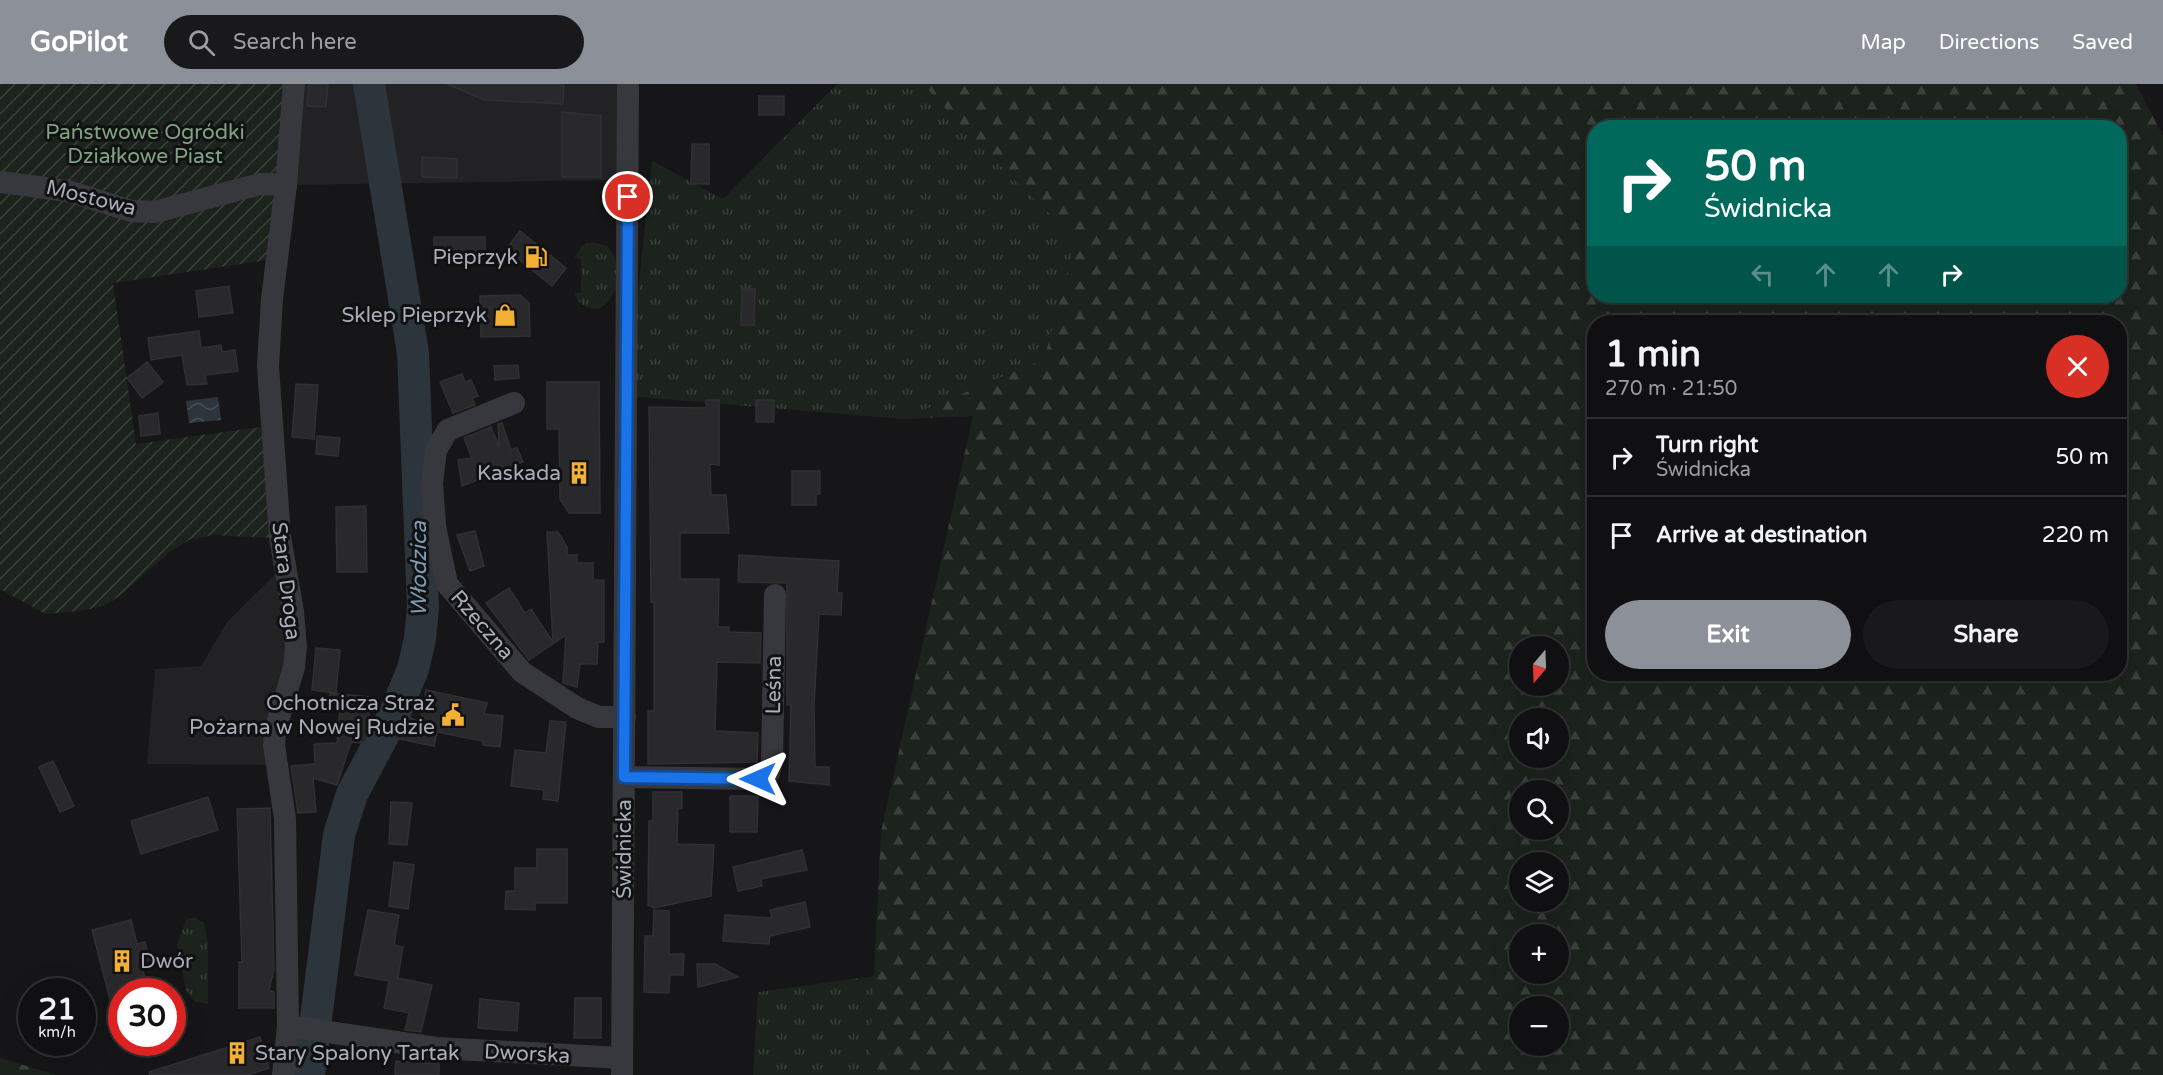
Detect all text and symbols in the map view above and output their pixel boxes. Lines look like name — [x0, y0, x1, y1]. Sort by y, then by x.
search box — [164, 15, 584, 69]
text: GoPilot — [30, 25, 128, 59]
icon: search — [185, 26, 218, 59]
text: Search here — [233, 29, 357, 55]
text: Map — [1860, 30, 1906, 55]
text: Directions — [1939, 30, 2039, 55]
text: Saved — [2072, 30, 2133, 55]
park label: Państwowe Ogródki Działkowe Piast — [45, 120, 245, 169]
text: 50 m — [1704, 141, 1806, 192]
icon: right — [1605, 144, 1683, 222]
pin — [602, 171, 653, 222]
street label: Mostowa — [44, 175, 138, 221]
icon: arrive — [611, 180, 644, 213]
text: Świdnicka — [1704, 192, 1832, 225]
fuel station icon: Pieprzyk — [523, 244, 549, 270]
place label: Pieprzyk — [432, 245, 518, 270]
icon: left — [1746, 258, 1779, 291]
icon: ahead — [1809, 258, 1842, 291]
icon: ahead — [1872, 258, 1905, 291]
icon: right — [1935, 258, 1968, 291]
shop icon: Sklep Pieprzyk — [492, 302, 518, 328]
place label: Sklep Pieprzyk — [341, 303, 487, 328]
text: 1 min — [1605, 333, 1701, 376]
button: close — [2046, 335, 2109, 398]
text: 270 m · 21:50 — [1605, 377, 1737, 401]
text: Turn right — [1656, 432, 1758, 458]
icon: right — [1605, 441, 1638, 474]
text: 50 m — [2055, 444, 2109, 470]
text: Świdnicka — [1656, 458, 1751, 482]
building icon: Kaskada — [566, 460, 592, 486]
place label: Kaskada — [477, 461, 561, 486]
icon: arrive — [1605, 519, 1638, 552]
street label: Stara Droga — [266, 521, 306, 641]
water label: Włodzica — [406, 521, 432, 617]
text: Arrive at destination — [1656, 522, 1867, 548]
text: 220 m — [2042, 522, 2109, 548]
street label: Rzeczna — [445, 585, 519, 665]
button: Exit — [1605, 600, 1851, 669]
button: Share — [1863, 600, 2109, 669]
north arrow — [1509, 636, 1569, 696]
map controls — [1509, 636, 1569, 1056]
street label: Leśna — [761, 655, 787, 715]
place label: Ochotnicza Straż Pożarna w Nowej Rudzie — [189, 691, 435, 740]
public building icon: Ochotnicza Straż Pożarna w Nowej Rudzie — [440, 702, 466, 728]
button: sound — [1509, 708, 1569, 768]
position arrow — [726, 747, 790, 811]
button: search — [1509, 780, 1569, 840]
street label: Świdnicka — [612, 799, 637, 899]
button: layers — [1509, 852, 1569, 912]
button: + — [1509, 924, 1569, 984]
building icon: Dwór — [109, 948, 135, 974]
place label: Dwór — [140, 949, 193, 974]
speed limit sign: 30 — [108, 978, 186, 1056]
text: 21 — [38, 991, 76, 1028]
button: − — [1509, 996, 1569, 1056]
text: km/h — [38, 1023, 76, 1041]
street label: Dworska — [483, 1039, 571, 1069]
building icon: Stary Spalony Tartak — [224, 1040, 250, 1066]
place label: Stary Spalony Tartak — [255, 1041, 459, 1066]

